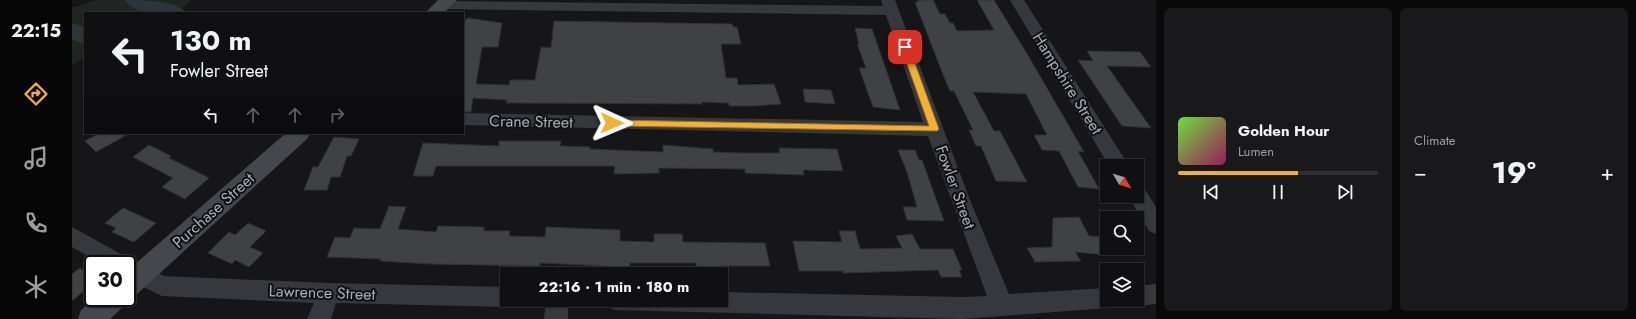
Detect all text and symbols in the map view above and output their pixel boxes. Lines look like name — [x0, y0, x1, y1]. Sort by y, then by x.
text: 22:15 — [11, 18, 61, 44]
text: 130 m — [170, 20, 252, 61]
icon: left — [104, 28, 156, 80]
street label: Hampshire Street — [1027, 28, 1108, 139]
pin — [888, 30, 922, 64]
icon: arrive — [894, 36, 916, 58]
text: Fowler Street — [170, 58, 268, 84]
icon: directions — [22, 80, 50, 108]
position arrow — [591, 102, 633, 144]
icon: left — [200, 104, 222, 126]
icon: ahead — [242, 104, 264, 126]
icon: ahead — [284, 104, 306, 126]
icon: right — [326, 104, 348, 126]
street label: Crane Street — [489, 109, 573, 134]
text: Golden Hour — [1238, 120, 1330, 142]
text: Climate — [1414, 131, 1455, 150]
street label: Fowler Street — [930, 142, 981, 232]
text: Lumen — [1238, 142, 1274, 161]
icon: music — [22, 144, 50, 172]
text: 19° — [1492, 151, 1536, 194]
text: − — [1414, 156, 1427, 188]
text: + — [1600, 156, 1614, 188]
north arrow — [1100, 159, 1144, 203]
map controls — [1100, 159, 1144, 307]
street label: Purchase Street — [167, 167, 260, 254]
icon: previous — [1200, 181, 1222, 203]
icon: pause — [1267, 181, 1289, 203]
icon: next — [1334, 181, 1356, 203]
icon: phone — [22, 209, 50, 237]
button: search — [1100, 211, 1144, 255]
speed limit sign: 30 — [84, 255, 136, 307]
button: layers — [1100, 263, 1144, 307]
icon: climate — [22, 273, 50, 301]
text: 22:16 · 1 min · 180 m — [539, 276, 689, 298]
street label: Lawrence Street — [268, 279, 376, 306]

